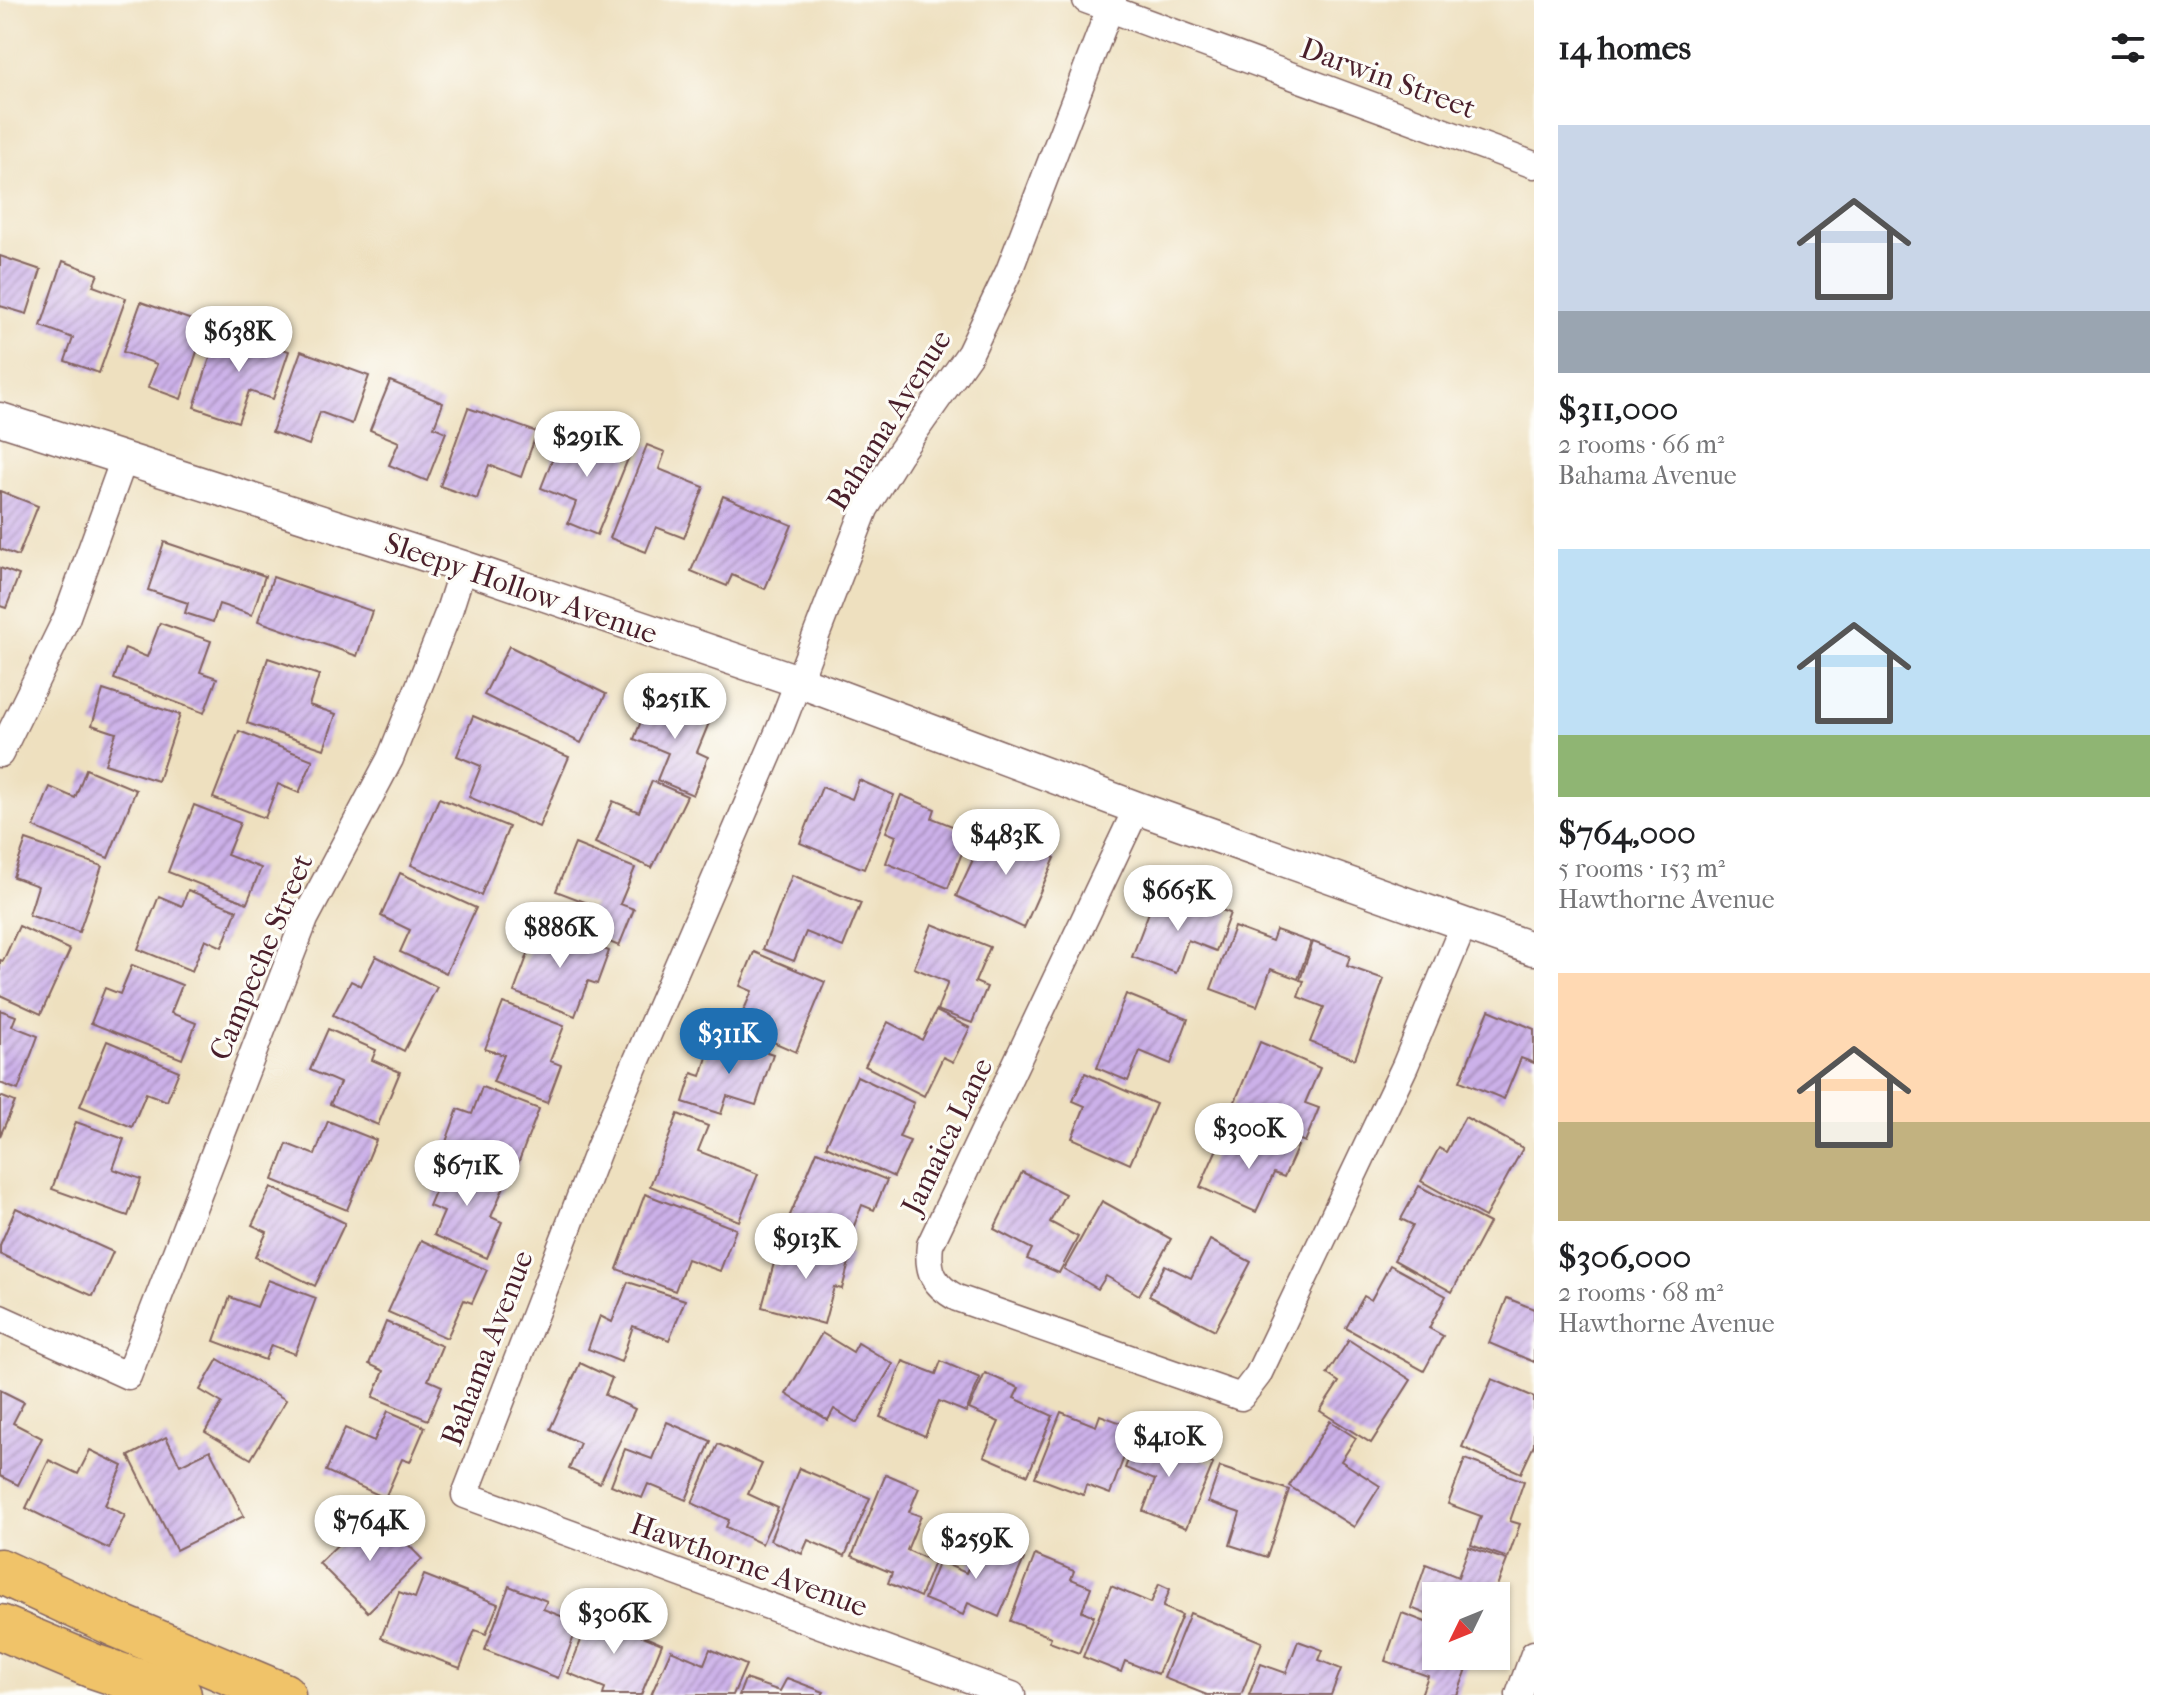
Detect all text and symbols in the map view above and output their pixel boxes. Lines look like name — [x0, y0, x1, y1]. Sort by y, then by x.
icon: filters — [2106, 26, 2150, 70]
text: 14 homes — [1558, 28, 1691, 68]
street label: Darwin Street — [1295, 31, 1481, 126]
icon: home — [1782, 177, 1926, 321]
pin: $638K — [183, 306, 295, 374]
text: $638K — [203, 316, 275, 347]
street label: Bahama Avenue — [820, 323, 959, 517]
text: $311,000 — [1558, 389, 1678, 429]
pin: $291K — [531, 411, 643, 479]
text: $291K — [552, 421, 622, 452]
text: 2 rooms · 66 m² — [1558, 429, 1724, 460]
text: Bahama Avenue — [1558, 460, 1737, 491]
street label: Sleepy Hollow Avenue — [380, 525, 662, 652]
icon: home — [1782, 601, 1926, 745]
pin: $251K — [619, 673, 731, 741]
text: $251K — [641, 683, 709, 714]
pin: $483K — [950, 809, 1062, 877]
text: $764,000 — [1558, 813, 1696, 853]
text: $483K — [970, 819, 1042, 850]
street label: Campeche Street — [202, 849, 321, 1065]
text: 5 rooms · 153 m² — [1558, 853, 1725, 884]
pin: $665K — [1122, 865, 1234, 933]
text: $665K — [1142, 875, 1214, 906]
text: Hawthorne Avenue — [1558, 884, 1775, 915]
pin: $886K — [504, 902, 616, 970]
text: $886K — [523, 912, 597, 943]
pin: $311K — [673, 1008, 785, 1076]
text: $311K — [698, 1018, 760, 1049]
icon: home — [1782, 1025, 1926, 1169]
street label: Jamaica Lane — [894, 1052, 1000, 1222]
pin: $300K — [1193, 1103, 1305, 1171]
text: $300K — [1213, 1113, 1285, 1144]
pin: $671K — [411, 1140, 523, 1208]
text: $671K — [433, 1150, 501, 1181]
pin: $913K — [750, 1213, 862, 1281]
text: $913K — [773, 1223, 839, 1254]
text: $306,000 — [1558, 1237, 1691, 1277]
street label: Bahama Avenue — [434, 1246, 541, 1451]
text: 2 rooms · 68 m² — [1558, 1277, 1723, 1308]
text: Hawthorne Avenue — [1558, 1308, 1775, 1339]
pin: $410K — [1113, 1411, 1225, 1479]
text: $410K — [1133, 1421, 1205, 1452]
pin: $764K — [314, 1495, 426, 1563]
text: $764K — [332, 1505, 408, 1536]
street label: Hawthorne Avenue — [625, 1506, 872, 1625]
pin: $259K — [920, 1513, 1032, 1581]
text: $259K — [940, 1523, 1012, 1554]
north arrow — [1422, 1582, 1510, 1670]
map controls — [1422, 1582, 1510, 1670]
pin: $306K — [558, 1588, 670, 1656]
text: $306K — [578, 1598, 650, 1629]

